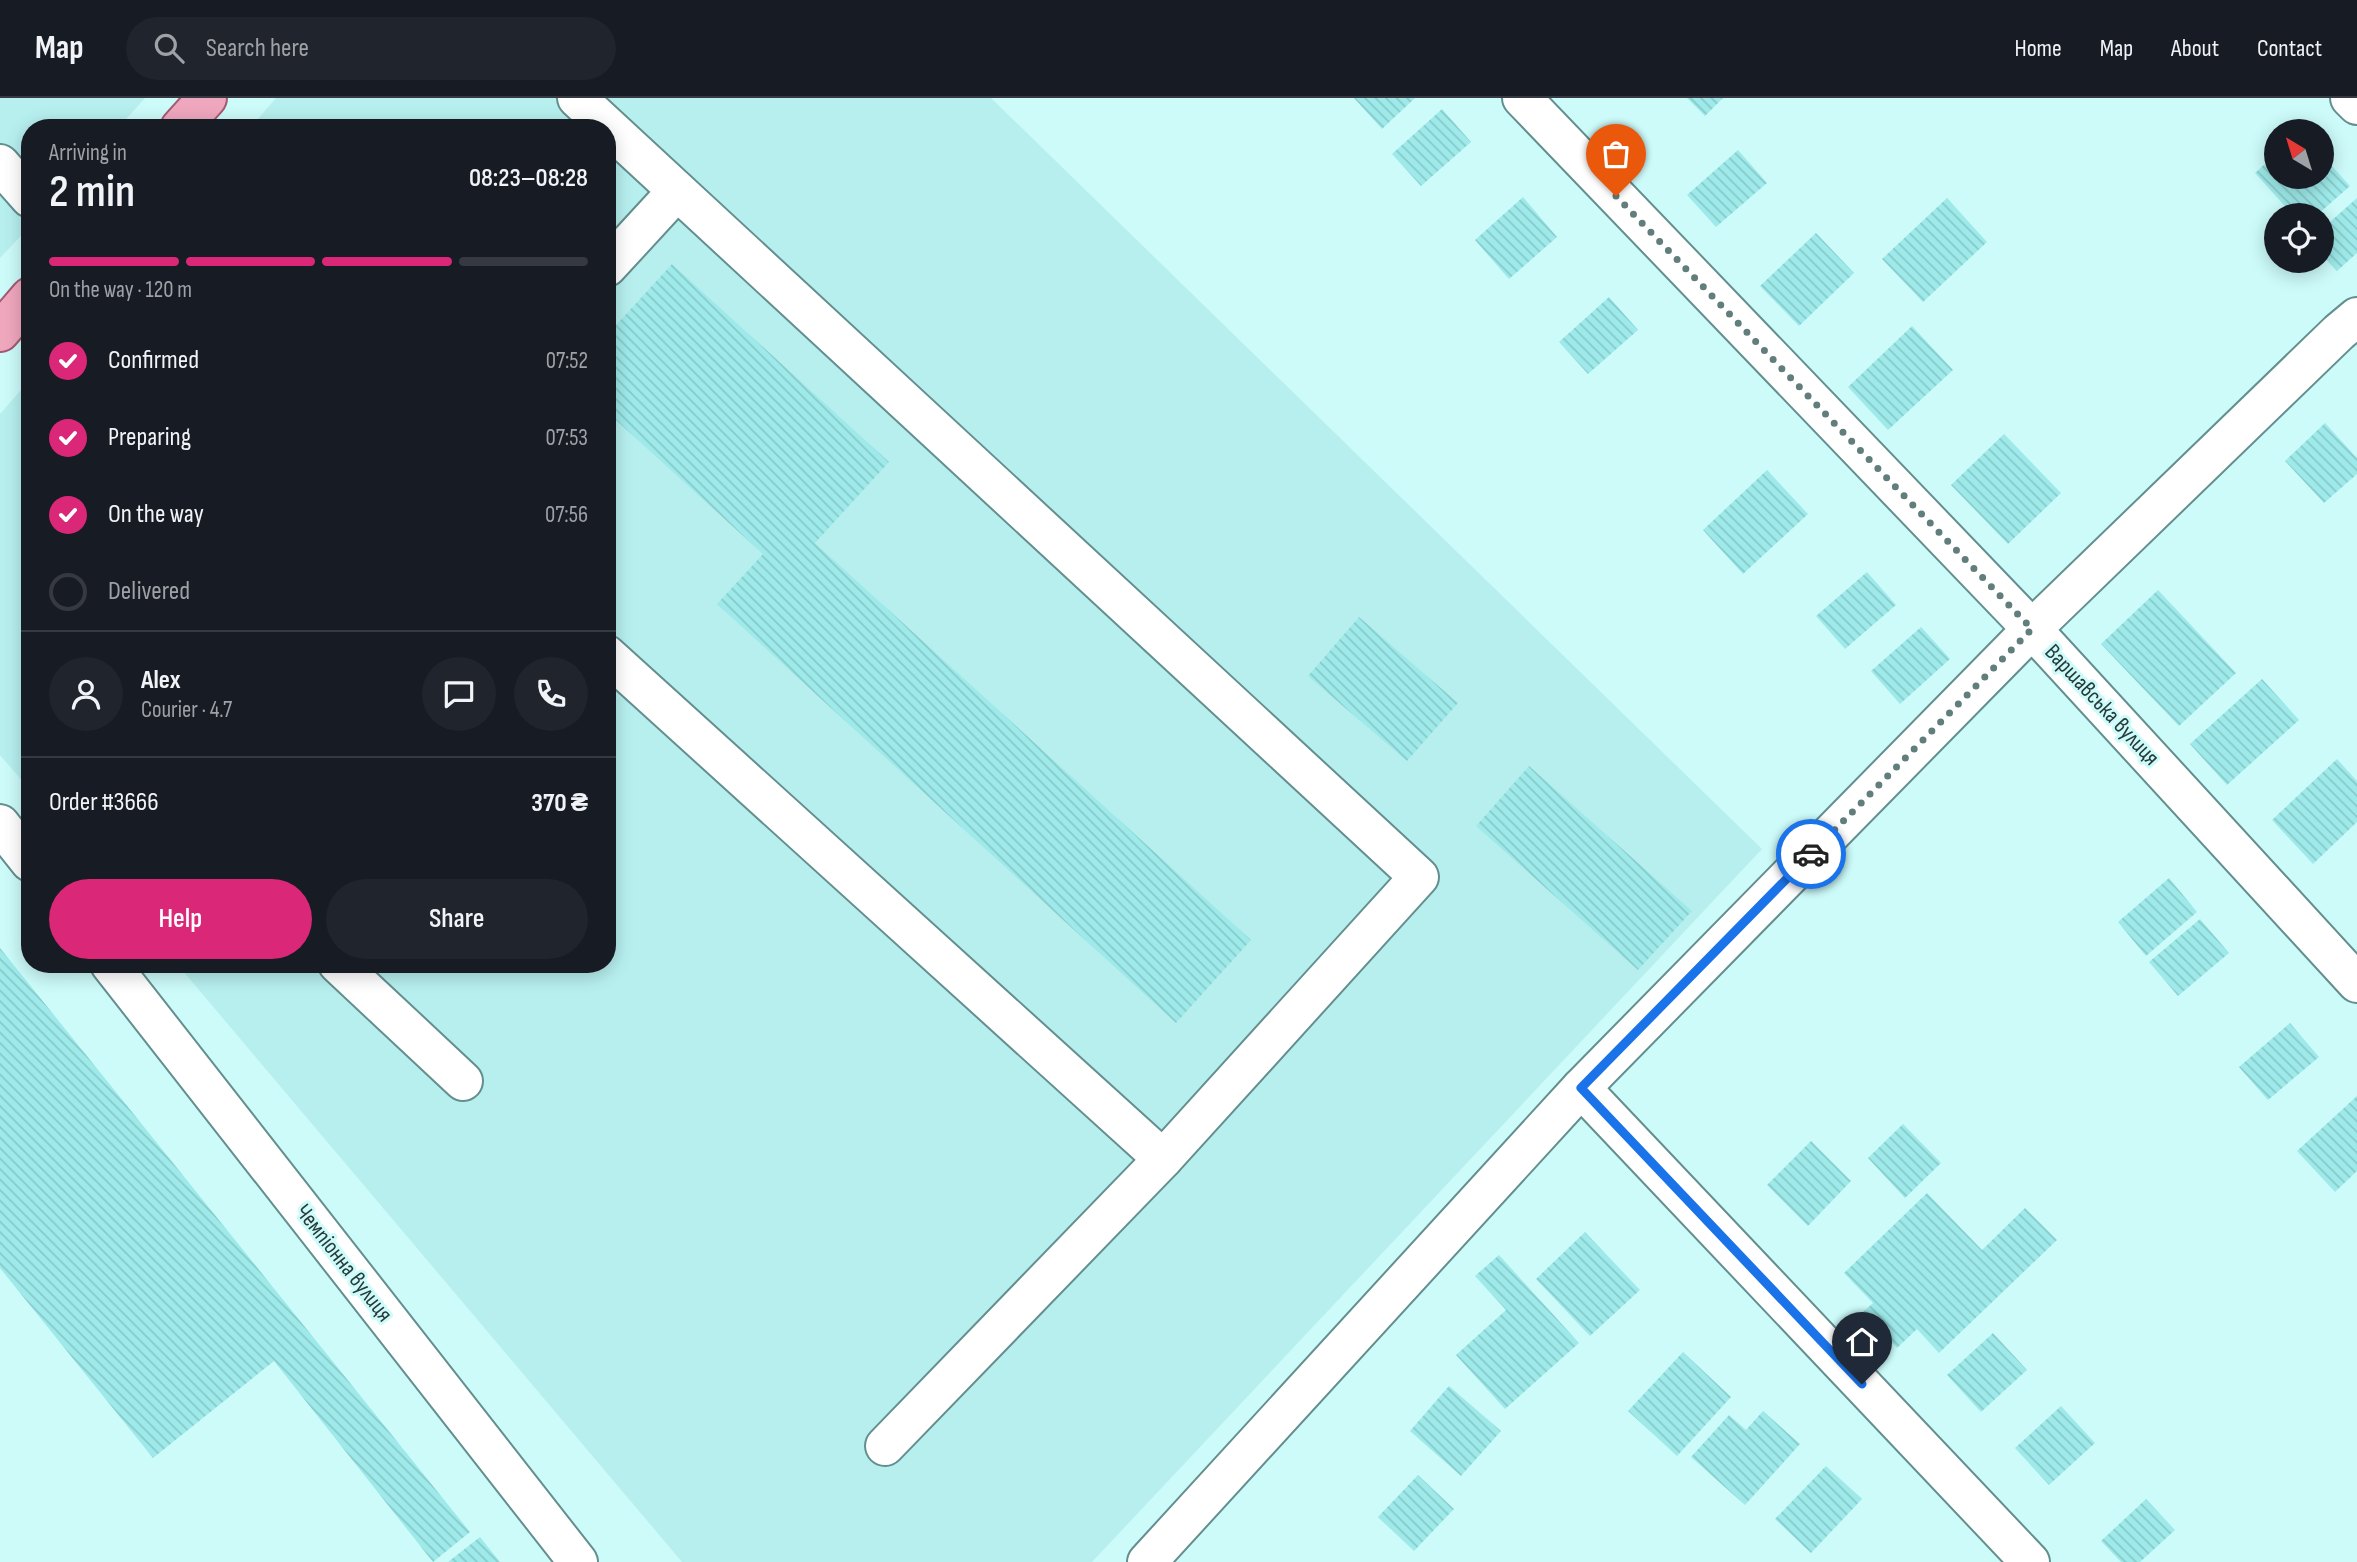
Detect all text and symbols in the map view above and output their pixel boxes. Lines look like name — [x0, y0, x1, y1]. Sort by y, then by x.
search box — [126, 17, 616, 80]
text: Map — [35, 28, 84, 68]
icon: search — [150, 29, 188, 67]
text: Search here — [206, 33, 309, 64]
text: Home — [2014, 34, 2062, 63]
text: Map — [2100, 34, 2133, 63]
text: About — [2171, 34, 2219, 63]
text: Contact — [2257, 34, 2322, 63]
north arrow — [2264, 119, 2334, 189]
map controls — [2264, 119, 2334, 273]
pin — [1586, 124, 1646, 196]
icon: bag — [1597, 135, 1635, 173]
text: Arriving in — [49, 139, 127, 167]
text: 08:23–08:28 — [469, 163, 588, 194]
text: 2 min — [49, 165, 135, 220]
button: locate — [2264, 203, 2334, 273]
text: On the way · 120 m — [49, 276, 192, 304]
icon: check — [49, 342, 87, 380]
text: Confirmed — [108, 345, 199, 376]
text: 07:52 — [546, 347, 588, 375]
icon: check — [49, 419, 87, 457]
text: Preparing — [108, 422, 191, 453]
text: 07:53 — [546, 424, 588, 452]
icon: check — [49, 496, 87, 534]
text: On the way — [108, 499, 204, 530]
text: 07:56 — [545, 501, 588, 529]
text: Delivered — [108, 576, 190, 607]
street label: Варшавська вулиця — [2039, 639, 2165, 771]
button: person — [49, 657, 123, 731]
button: chat — [422, 657, 496, 731]
button: phone — [514, 657, 588, 731]
text: Alex — [141, 665, 181, 696]
text: Courier · 4.7 — [141, 696, 232, 724]
text: Order #3666 — [49, 787, 159, 818]
text: 370 ₴ — [531, 788, 588, 819]
courier — [1776, 819, 1846, 889]
icon: car — [1792, 835, 1830, 873]
button: Help — [49, 879, 312, 959]
button: Share — [326, 879, 588, 959]
street label: Чемпіонна вулиця — [289, 1199, 399, 1327]
pin — [1832, 1312, 1892, 1384]
icon: home — [1843, 1323, 1881, 1361]

